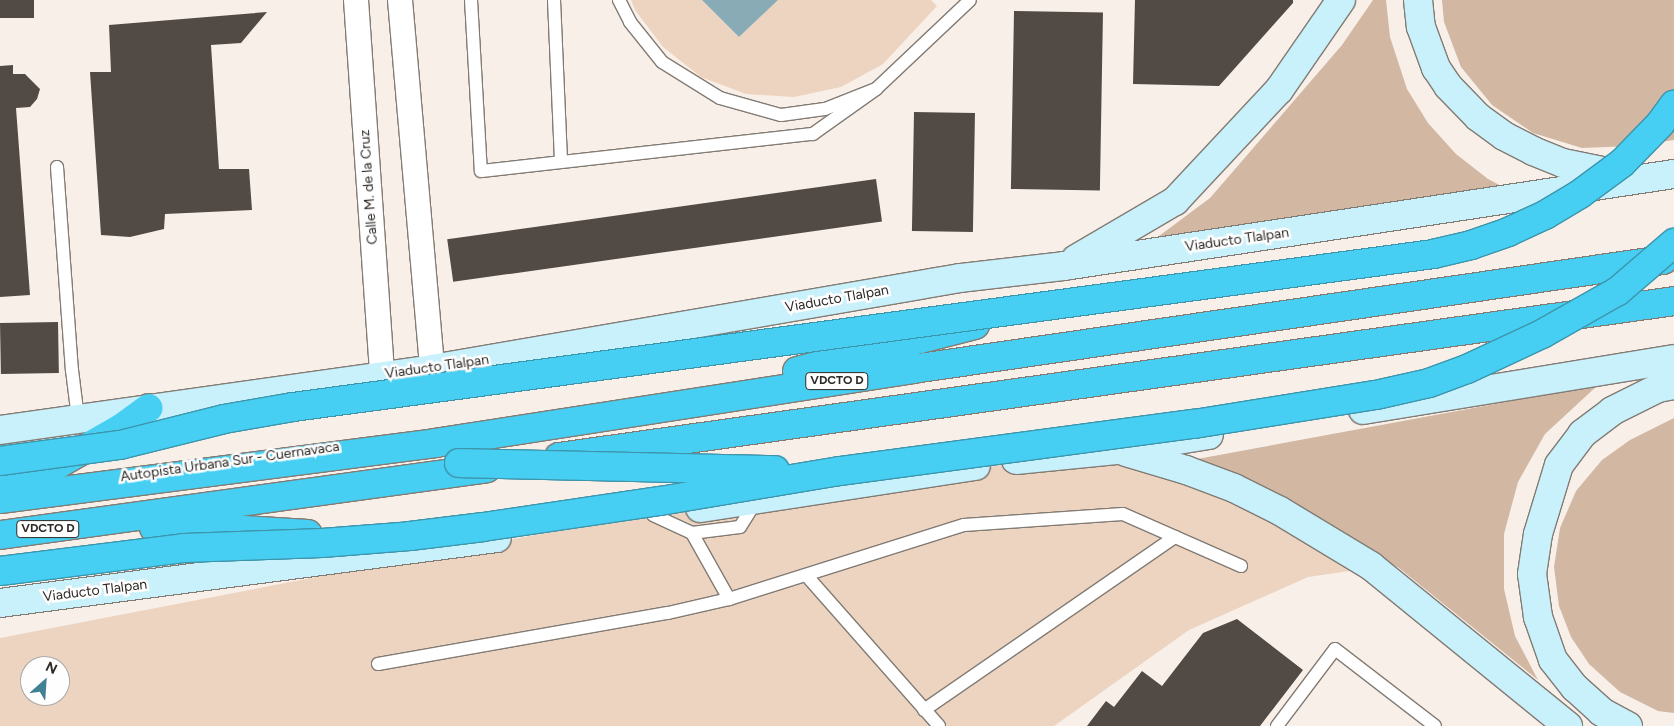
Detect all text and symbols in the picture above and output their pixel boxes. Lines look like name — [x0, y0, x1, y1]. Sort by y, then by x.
street label: Calle M. de la Cruz — [357, 129, 381, 245]
street label: Viaducto Tlalpan — [1184, 224, 1290, 256]
street label: Viaducto Tlalpan — [784, 282, 890, 316]
street label: Viaducto Tlalpan — [384, 351, 490, 383]
road number: VDCTO D — [804, 372, 870, 391]
street label: Autopista Urbana Sur - Cuernavaca — [119, 438, 341, 486]
road number: VDCTO D — [15, 520, 80, 538]
street label: Viaducto Tlalpan — [42, 576, 148, 606]
north arrow — [20, 656, 70, 706]
text: N — [43, 658, 60, 678]

